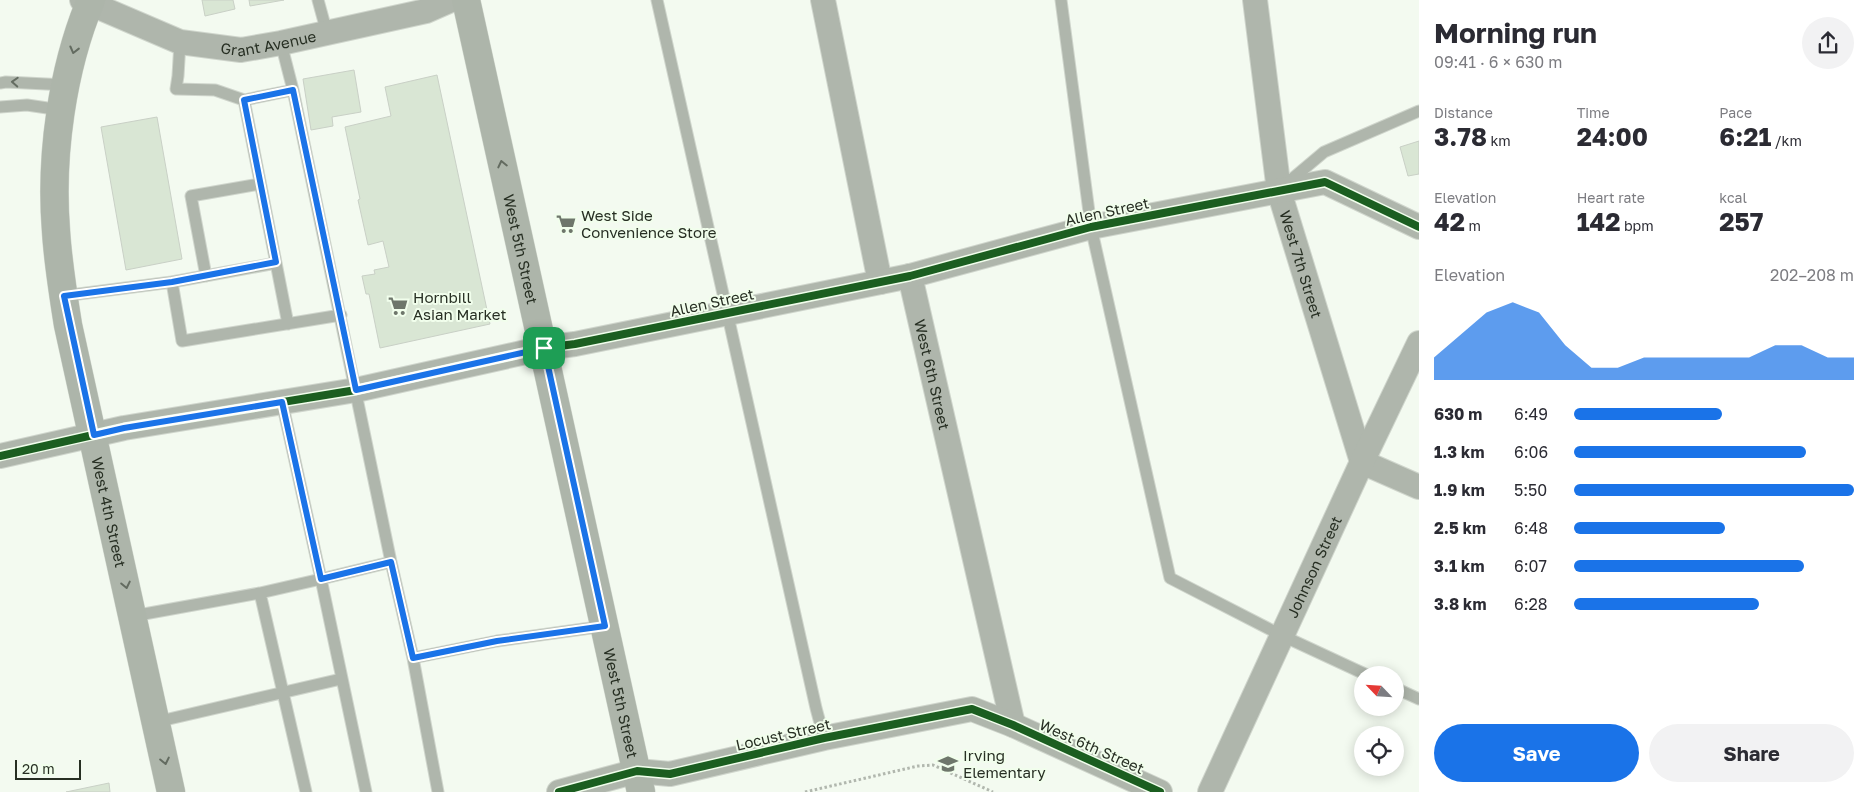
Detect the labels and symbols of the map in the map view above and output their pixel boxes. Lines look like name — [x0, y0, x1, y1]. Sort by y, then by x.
street label: Grant Avenue — [220, 26, 318, 60]
one-way arrow — [69, 46, 80, 55]
one-way arrow — [11, 77, 19, 88]
one-way arrow — [497, 159, 508, 168]
street label: West 5th Street — [500, 192, 542, 306]
street label: Allen Street — [1063, 193, 1151, 229]
place label: West Side Convenience Store — [581, 206, 717, 241]
street label: West 7th Street — [1276, 208, 1326, 320]
supermarket icon: West Side Convenience Store — [555, 213, 577, 235]
street label: Allen Street — [668, 284, 756, 320]
place label: Hornbill Asian Market — [413, 288, 507, 323]
supermarket icon: Hornbill Asian Market — [387, 295, 409, 317]
street label: West 6th Street — [911, 317, 954, 431]
pin — [523, 327, 565, 369]
street label: West 4th Street — [88, 455, 130, 569]
street label: Johnson Street — [1283, 513, 1345, 621]
one-way arrow — [120, 581, 131, 590]
street label: West 5th Street — [600, 646, 642, 760]
north arrow — [1354, 666, 1404, 716]
street label: Locust Street — [734, 714, 832, 754]
street label: West 6th Street — [1037, 715, 1147, 777]
place label: Irving Elementary — [963, 746, 1046, 781]
school or university icon: Irving Elementary — [937, 753, 959, 775]
scale bar — [15, 757, 81, 780]
one-way arrow — [159, 757, 169, 766]

